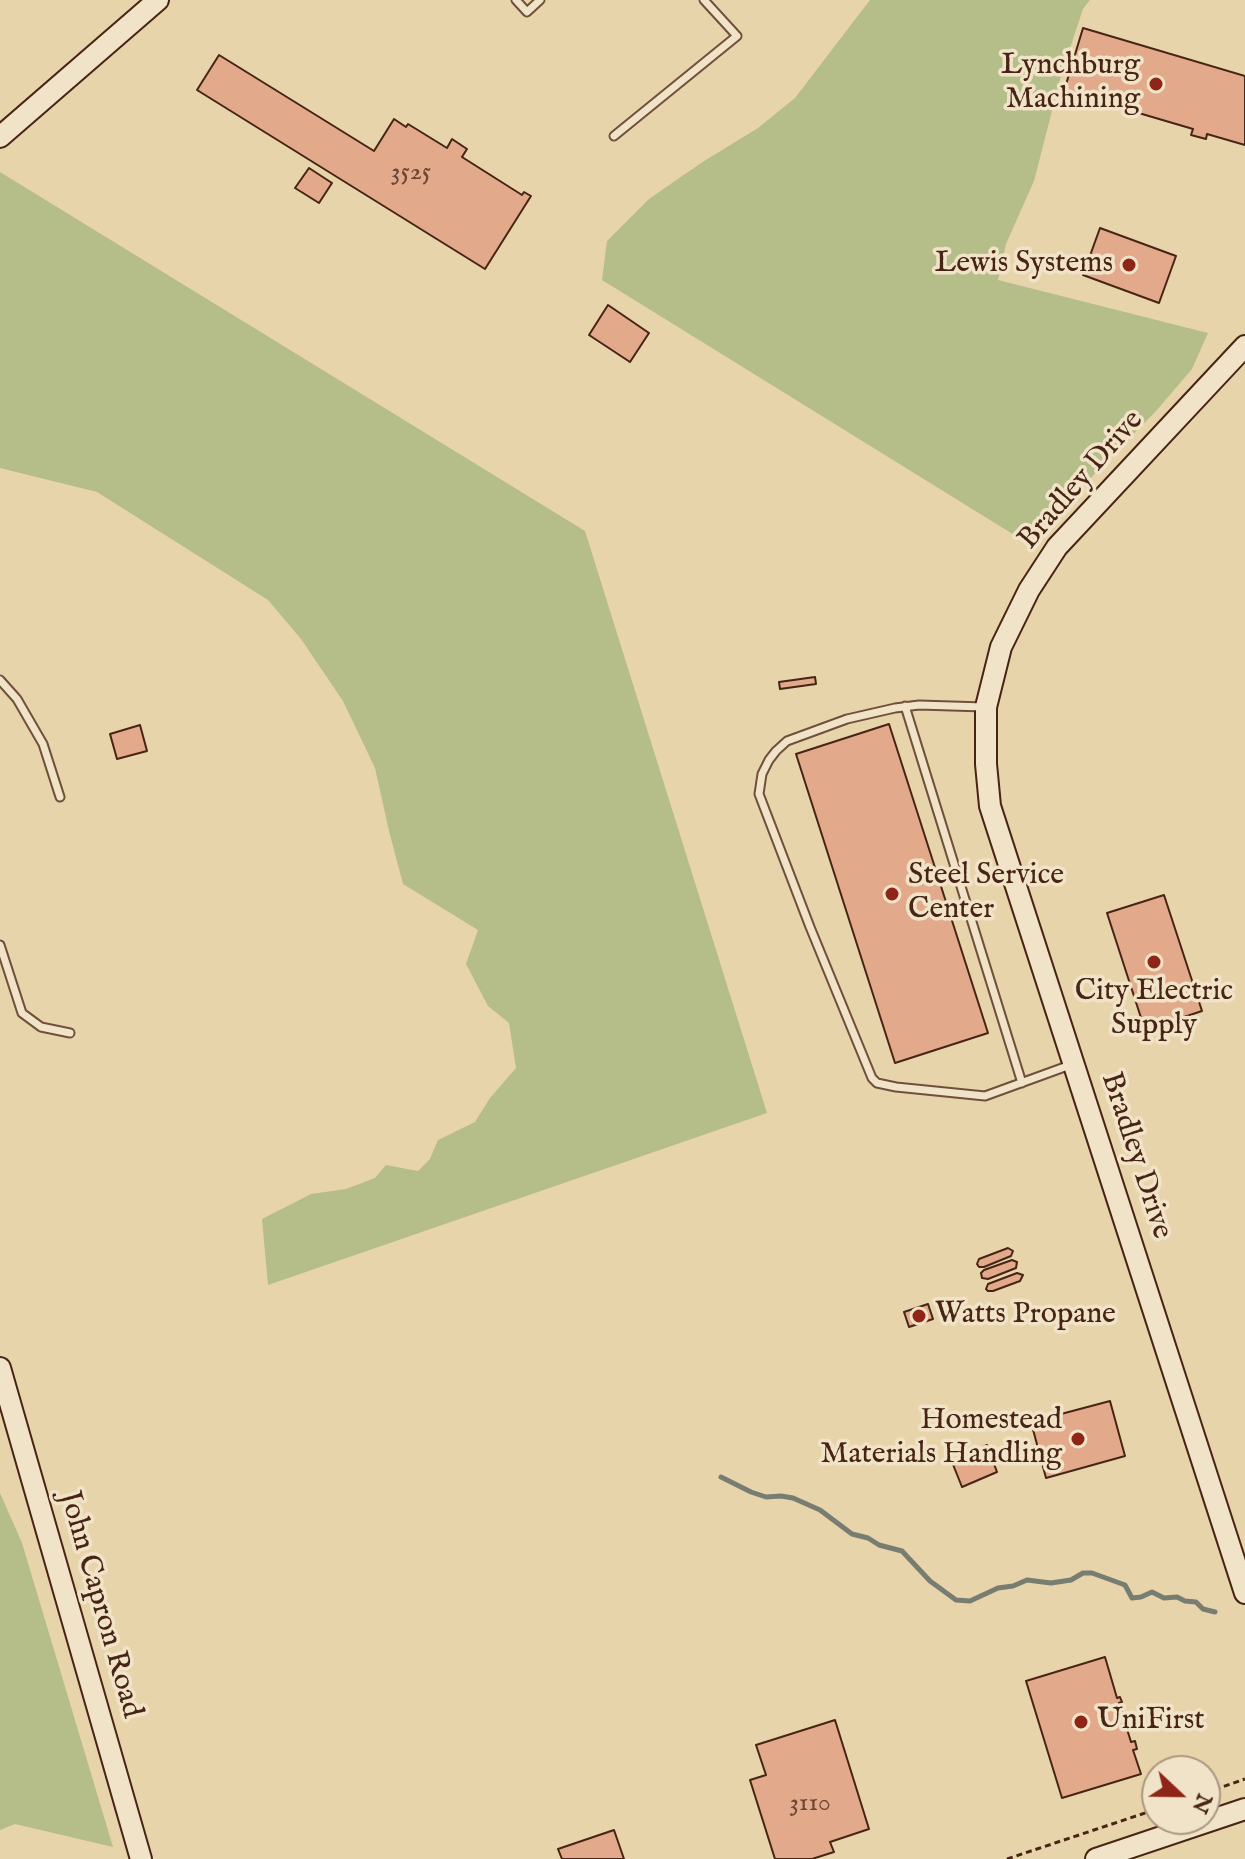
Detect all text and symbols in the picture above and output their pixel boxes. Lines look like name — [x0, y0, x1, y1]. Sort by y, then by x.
place label: Lynchburg Machining — [1001, 49, 1140, 120]
marker: Lynchburg Machining — [1147, 75, 1165, 93]
house number: 3525 — [391, 158, 431, 190]
place label: Lewis Systems — [935, 247, 1113, 283]
marker: Lewis Systems — [1120, 256, 1138, 274]
street label: Bradley Drive — [1012, 404, 1152, 558]
place label: Steel Service Center — [908, 859, 1064, 930]
marker: Steel Service Center — [883, 885, 901, 903]
marker: City Electric Supply — [1145, 953, 1163, 971]
place label: City Electric Supply — [1075, 975, 1233, 1046]
street label: Bradley Drive — [1091, 1068, 1179, 1244]
place label: Watts Propane — [935, 1298, 1116, 1334]
marker: Watts Propane — [910, 1307, 928, 1325]
place label: Homestead Materials Handling — [820, 1404, 1062, 1474]
marker: Homestead Materials Handling — [1069, 1430, 1087, 1448]
street label: John Capron Road — [49, 1488, 149, 1722]
place label: UniFirst — [1097, 1704, 1205, 1740]
marker: UniFirst — [1072, 1713, 1090, 1731]
north arrow — [1141, 1755, 1221, 1835]
house number: 3110 — [789, 1789, 831, 1821]
text: N — [1185, 1789, 1218, 1817]

